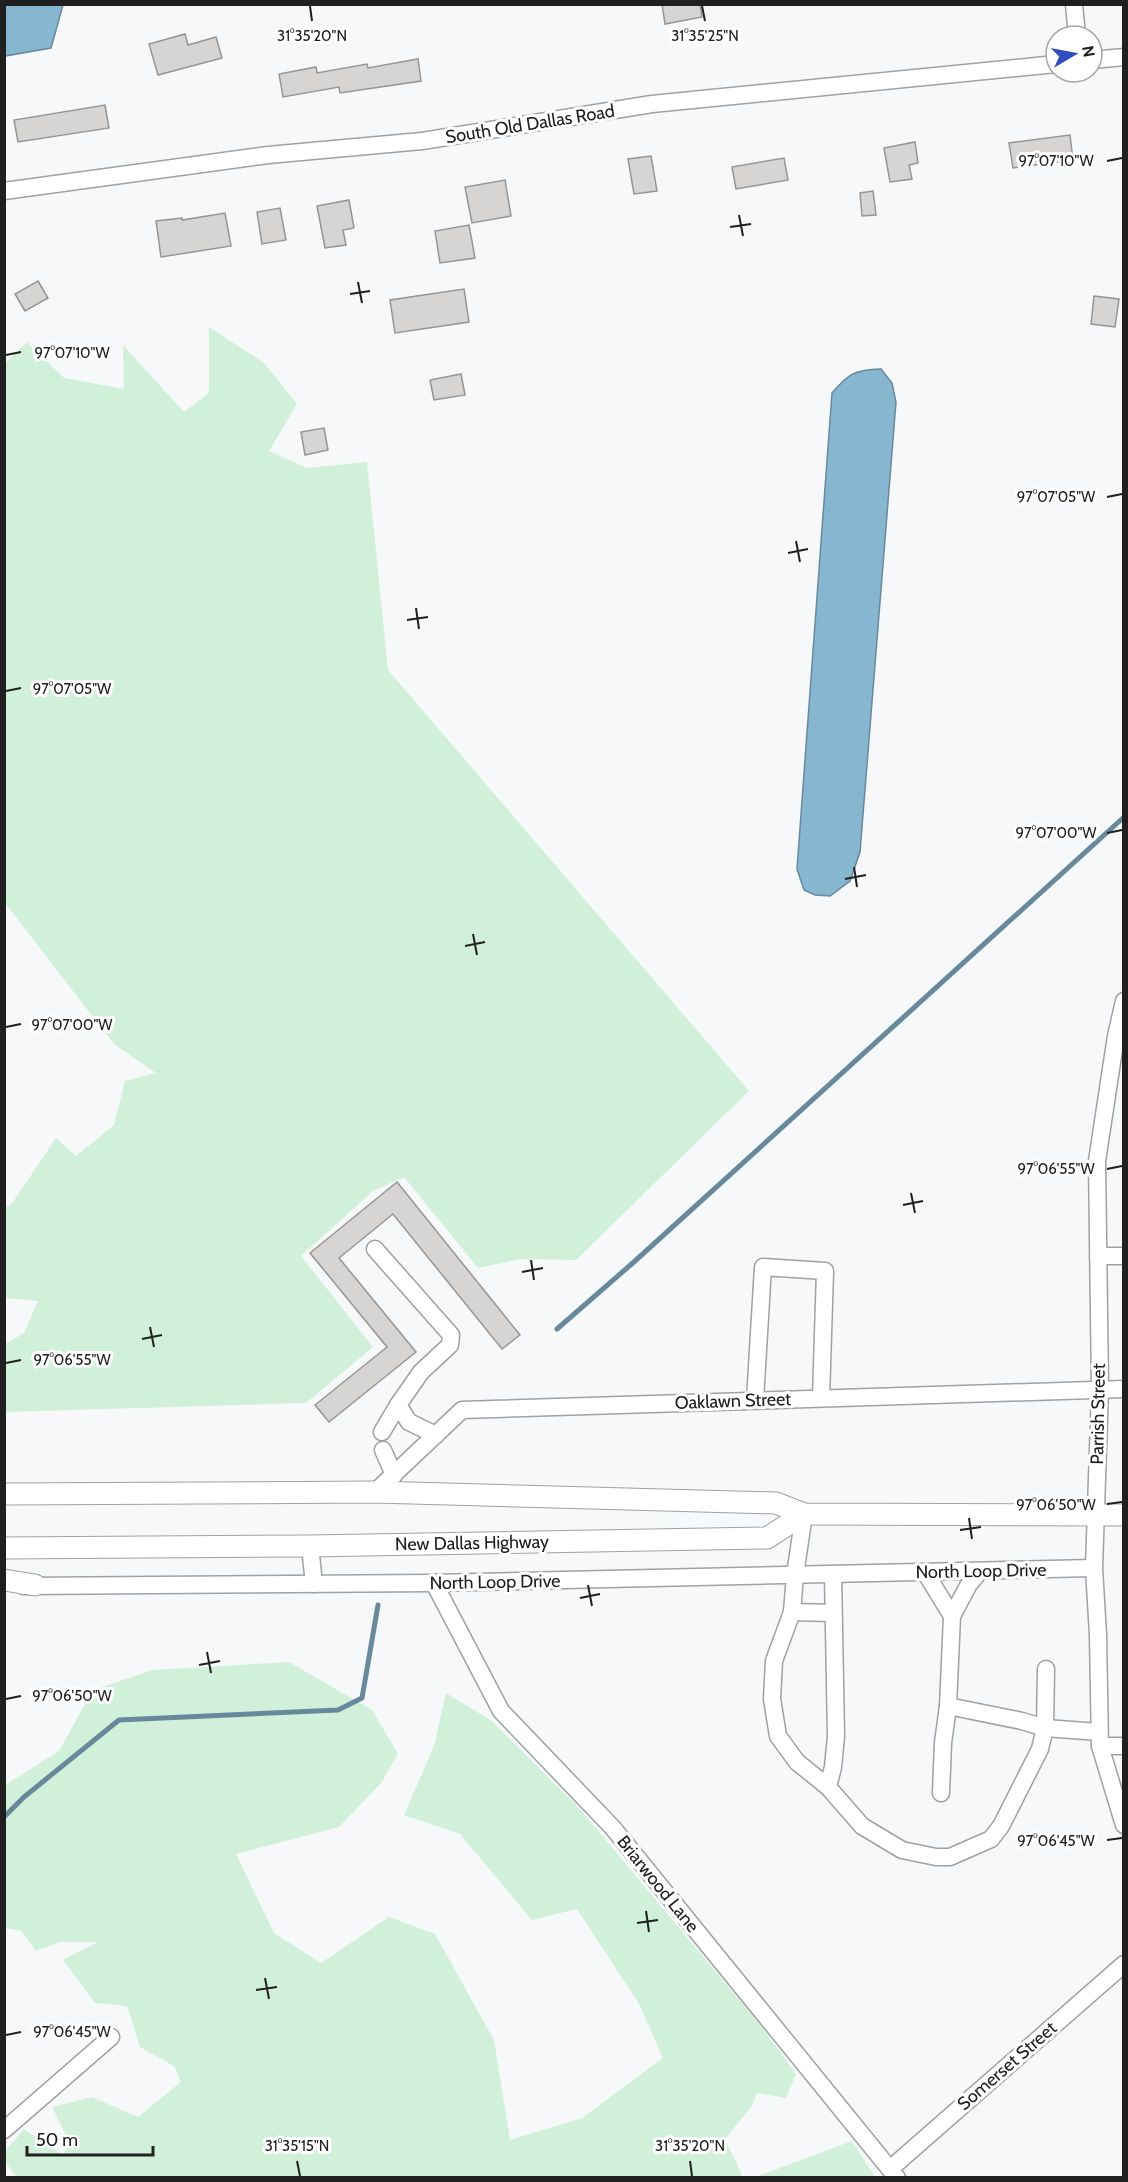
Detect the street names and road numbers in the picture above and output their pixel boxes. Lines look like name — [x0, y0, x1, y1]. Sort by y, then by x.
street label: South Old Dallas Road — [444, 100, 616, 148]
street label: Parrish Street — [1086, 1363, 1110, 1465]
street label: Oaklawn Street — [674, 1388, 792, 1414]
street label: New Dallas Highway — [395, 1531, 549, 1555]
street label: North Loop Drive — [915, 1559, 1047, 1583]
street label: North Loop Drive — [429, 1570, 561, 1594]
street label: Briarwood Lane — [612, 1831, 704, 1937]
street label: Somerset Street — [953, 2017, 1061, 2115]

